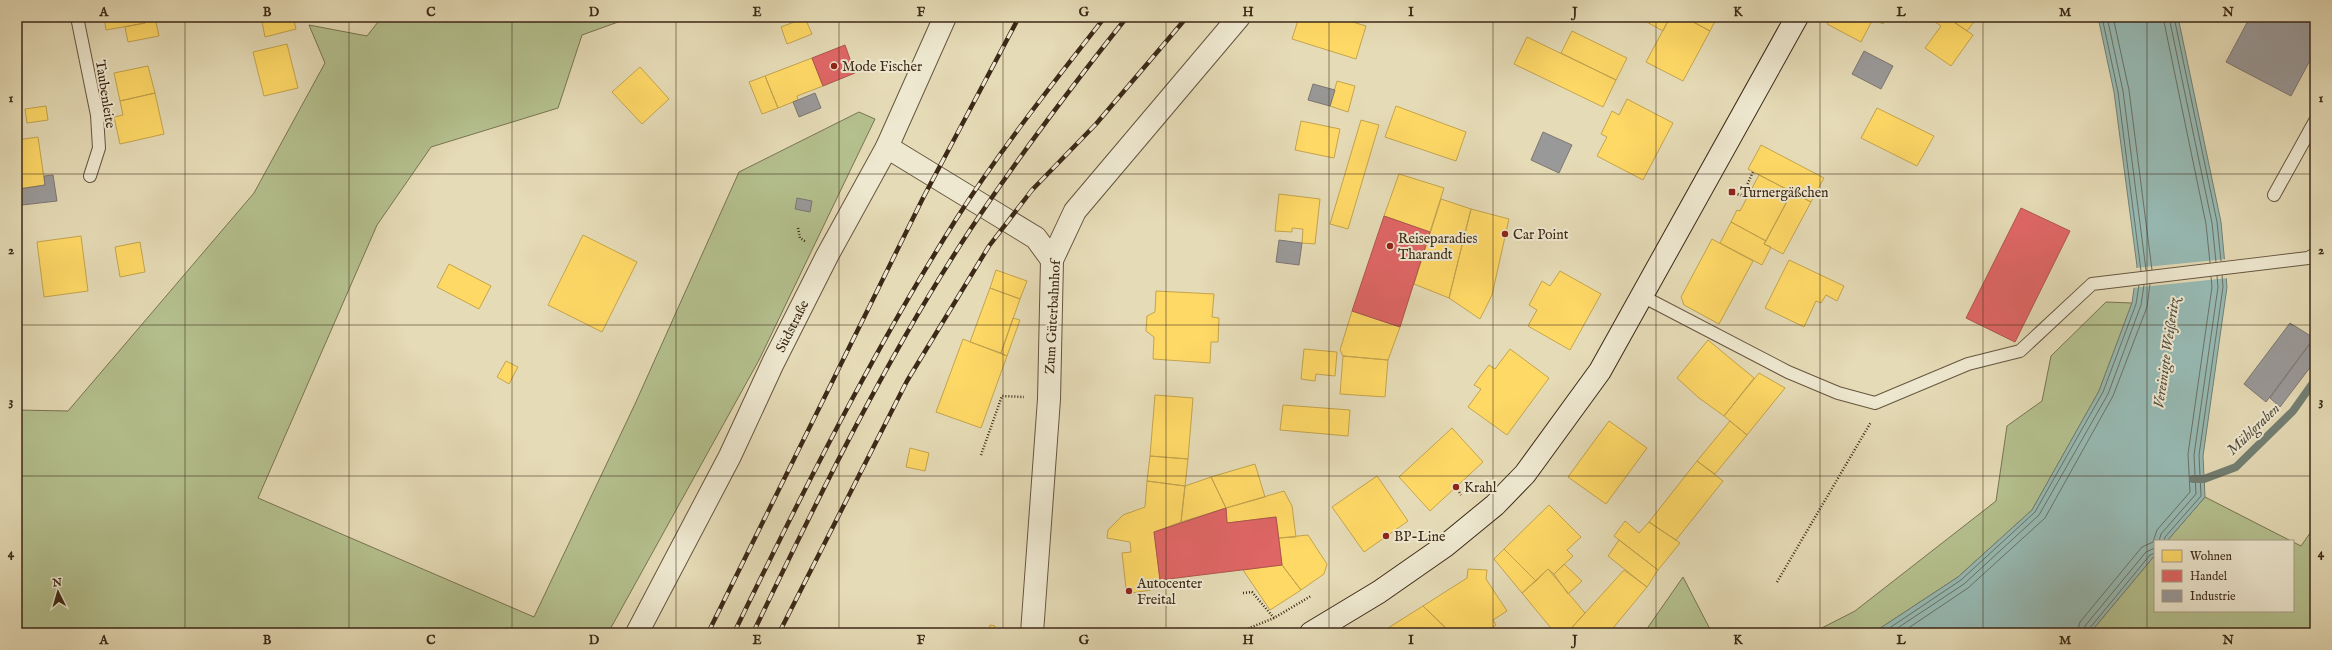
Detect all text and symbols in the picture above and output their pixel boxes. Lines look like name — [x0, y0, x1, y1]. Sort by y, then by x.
text: A — [99, 4, 110, 21]
text: B — [263, 4, 272, 21]
text: C — [426, 4, 436, 21]
text: D — [589, 4, 600, 21]
text: E — [752, 4, 762, 21]
text: F — [917, 4, 926, 21]
text: G — [1079, 4, 1090, 21]
text: H — [1242, 4, 1254, 21]
text: I — [1408, 4, 1414, 21]
text: J — [1570, 4, 1578, 21]
text: K — [1733, 4, 1743, 21]
text: L — [1895, 4, 1906, 21]
text: M — [2059, 4, 2072, 21]
text: N — [2221, 4, 2234, 21]
place label: Mode Fischer — [842, 58, 922, 76]
street label: Taubenleite — [91, 59, 119, 130]
marker: Mode Fischer — [829, 61, 839, 71]
text: 1 — [9, 90, 14, 107]
text: 1 — [2319, 90, 2324, 107]
place label: Turnergäßchen — [1740, 184, 1829, 202]
marker: Turnergäßchen — [1727, 187, 1737, 197]
place label: Car Point — [1513, 226, 1569, 244]
marker: Car Point — [1500, 229, 1510, 239]
place label: Reiseparadies Tharandt — [1398, 230, 1478, 264]
marker: Reiseparadies Tharandt — [1385, 241, 1395, 251]
text: 2 — [8, 242, 14, 259]
text: 2 — [2318, 242, 2324, 259]
street label: Zum Güterbahnhof — [1041, 257, 1065, 375]
water label: Vereinigte Weißeritz — [2149, 295, 2185, 410]
street label: Südstraße — [772, 297, 814, 356]
text: 3 — [9, 393, 14, 410]
text: 3 — [2319, 393, 2324, 410]
water label: Mühlgraben — [2223, 399, 2285, 460]
place label: Krahl — [1464, 479, 1497, 497]
marker: Krahl — [1451, 482, 1461, 492]
place label: BP-Line — [1394, 528, 1446, 546]
marker: BP-Line — [1381, 531, 1391, 541]
legend — [2154, 540, 2294, 612]
text: 4 — [8, 545, 15, 562]
text: 4 — [2318, 545, 2325, 562]
text: Wohnen — [2190, 549, 2233, 564]
text: Handel — [2190, 569, 2228, 584]
north arrow — [38, 572, 78, 612]
place label: Autocenter Freital — [1136, 575, 1202, 609]
text: N — [51, 576, 63, 591]
marker: Autocenter Freital — [1124, 586, 1134, 596]
text: Industrie — [2190, 589, 2236, 604]
text: A — [99, 632, 110, 649]
text: B — [263, 632, 272, 649]
text: C — [426, 632, 436, 649]
text: D — [589, 632, 600, 649]
text: E — [752, 632, 762, 649]
text: F — [917, 632, 926, 649]
text: G — [1079, 632, 1090, 649]
text: H — [1242, 632, 1254, 649]
text: I — [1408, 632, 1414, 649]
text: J — [1570, 632, 1578, 649]
text: K — [1733, 632, 1743, 649]
text: L — [1895, 632, 1906, 649]
text: M — [2059, 632, 2072, 649]
text: N — [2221, 632, 2234, 649]

